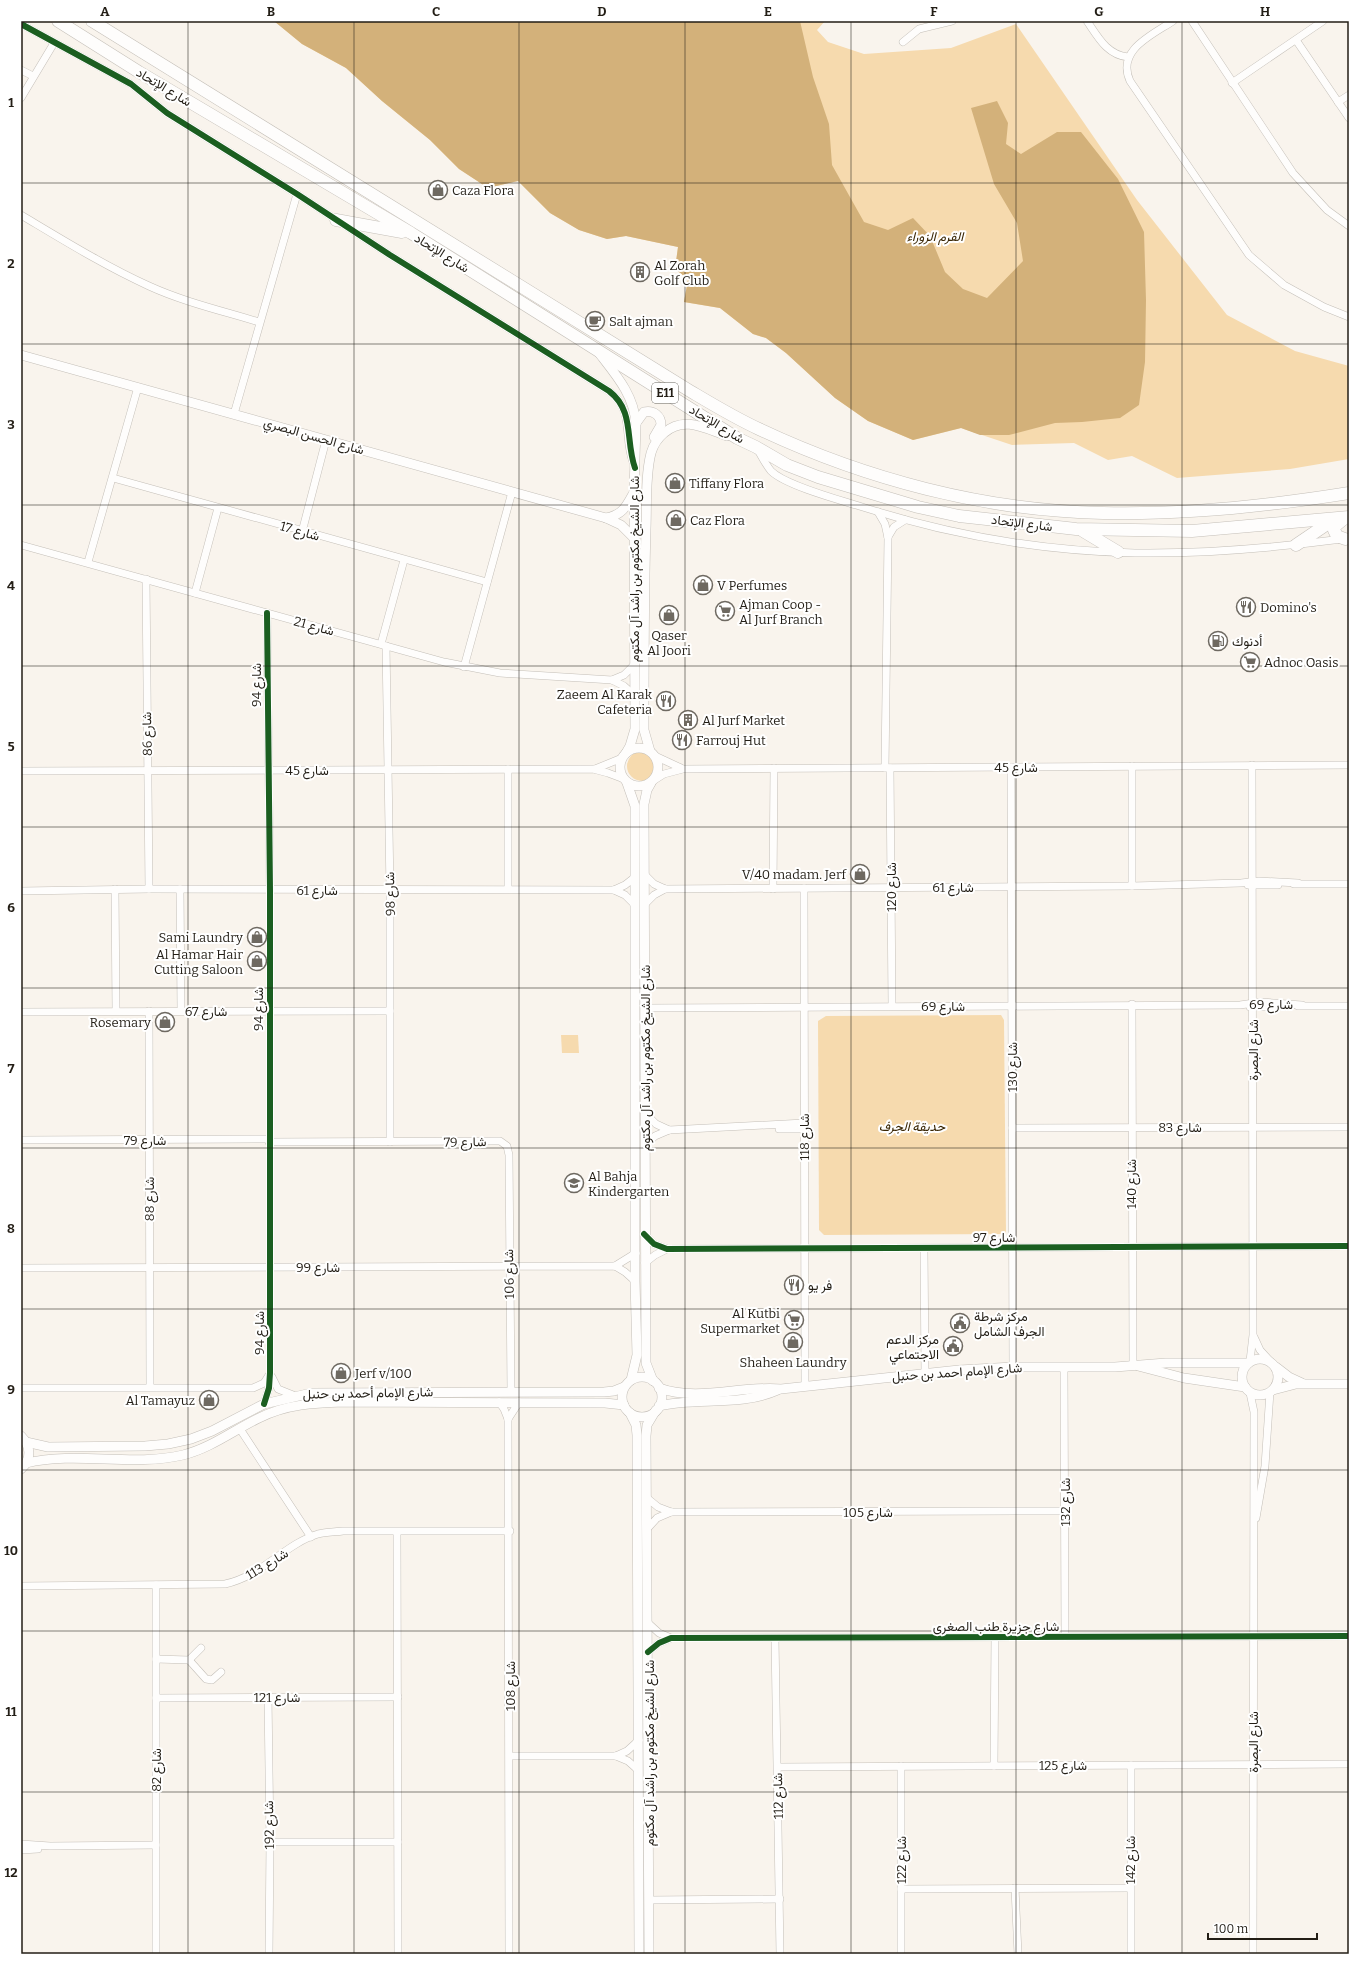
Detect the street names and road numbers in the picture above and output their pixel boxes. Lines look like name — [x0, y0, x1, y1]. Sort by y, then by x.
street label: شارع الإتحاد — [133, 65, 194, 111]
street label: شارع الإتحاد — [411, 230, 472, 277]
road number: E11 — [652, 383, 678, 403]
street label: شارع الإتحاد — [686, 402, 747, 448]
street label: شارع الحسن البصري — [261, 414, 366, 460]
street label: شارع الشيخ مكتوم بن راشد آل مكتوم — [627, 476, 644, 662]
street label: شارع الإتحاد — [990, 512, 1053, 536]
street label: شارع 17 — [278, 518, 322, 546]
street label: شارع 21 — [292, 613, 336, 640]
street label: شارع 94 — [249, 663, 266, 707]
street label: شارع 86 — [139, 712, 157, 756]
street label: شارع 45 — [994, 760, 1038, 777]
street label: شارع 45 — [285, 763, 329, 780]
street label: شارع 120 — [884, 862, 901, 912]
street label: شارع 98 — [382, 872, 400, 916]
street label: شارع 61 — [932, 880, 974, 897]
street label: شارع 61 — [296, 883, 338, 900]
street label: شارع الشيخ مكتوم بن راشد آل مكتوم — [638, 965, 655, 1151]
street label: شارع 94 — [251, 987, 268, 1031]
street label: شارع 69 — [1249, 997, 1293, 1014]
street label: شارع 69 — [921, 999, 965, 1016]
street label: شارع 67 — [185, 1004, 227, 1021]
street label: شارع البصرة — [1246, 1019, 1263, 1081]
street label: شارع 130 — [1005, 1042, 1022, 1092]
street label: شارع 118 — [797, 1113, 814, 1161]
street label: شارع 83 — [1158, 1120, 1202, 1137]
street label: شارع 79 — [124, 1133, 166, 1150]
street label: شارع 79 — [444, 1134, 487, 1152]
street label: شارع 140 — [1124, 1159, 1141, 1209]
street label: شارع 88 — [142, 1177, 159, 1221]
street label: شارع 97 — [973, 1230, 1015, 1247]
street label: شارع 106 — [501, 1249, 519, 1299]
street label: شارع 99 — [296, 1260, 340, 1277]
street label: شارع 94 — [252, 1311, 269, 1355]
street label: شارع الإمام احمد بن حنبل — [891, 1360, 1023, 1386]
street label: شارع الإمام أحمد بن حنبل — [303, 1384, 433, 1404]
street label: شارع 132 — [1058, 1478, 1075, 1526]
street label: شارع 105 — [843, 1505, 893, 1522]
street label: شارع 113 — [243, 1546, 292, 1584]
street label: شارع جزيرة طنب الصغرى — [933, 1619, 1059, 1636]
street label: شارع الشيخ مكتوم بن راشد آل مكتوم — [642, 1660, 659, 1846]
street label: شارع 108 — [503, 1661, 520, 1711]
street label: شارع 121 — [254, 1690, 300, 1707]
street label: شارع البصرة — [1246, 1711, 1263, 1773]
street label: شارع 82 — [149, 1748, 166, 1792]
street label: شارع 125 — [1039, 1758, 1087, 1775]
street label: شارع 112 — [770, 1773, 788, 1819]
street label: شارع 192 — [261, 1800, 279, 1849]
street label: شارع 122 — [894, 1836, 911, 1884]
street label: شارع 142 — [1123, 1836, 1140, 1884]

